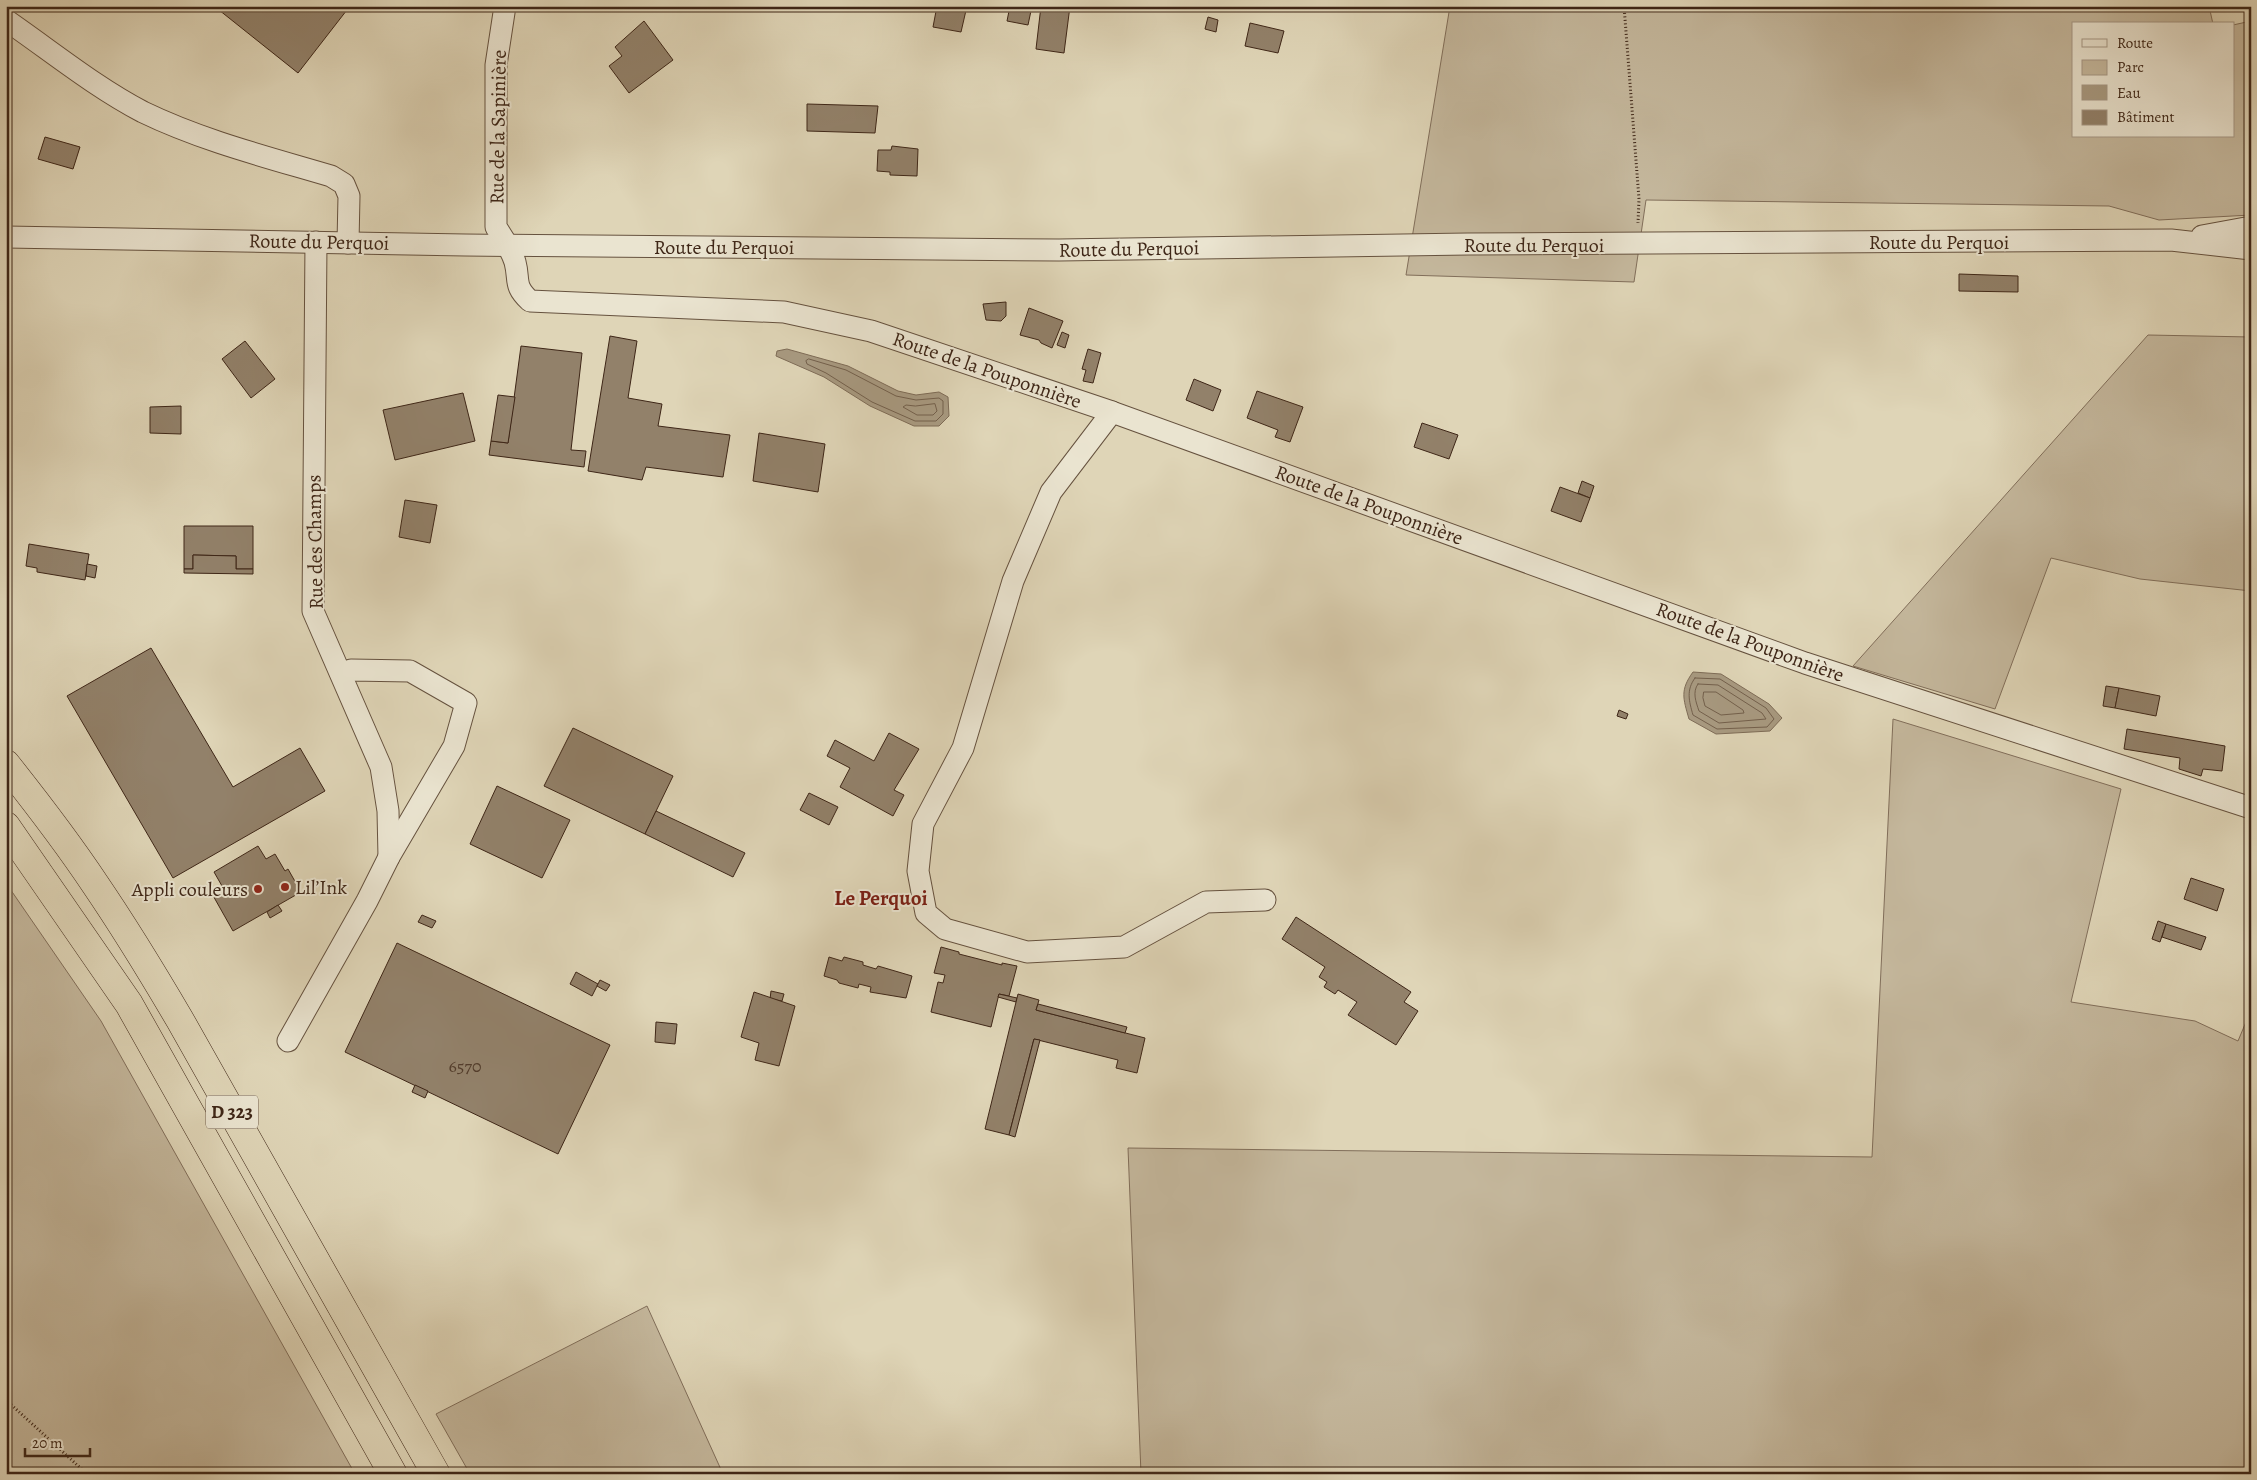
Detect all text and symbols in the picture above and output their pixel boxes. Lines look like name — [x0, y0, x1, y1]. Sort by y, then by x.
legend — [2072, 22, 2234, 138]
text: Route — [2117, 33, 2153, 53]
street label: Rue de la Sapinière — [483, 49, 513, 205]
text: Parc — [2117, 57, 2144, 77]
text: Eau — [2117, 83, 2142, 103]
text: Bâtiment — [2117, 107, 2175, 127]
street label: Route du Perquoi — [248, 227, 390, 257]
street label: Route du Perquoi — [1869, 229, 2009, 256]
street label: Route du Perquoi — [1464, 232, 1604, 259]
street label: Route du Perquoi — [654, 234, 794, 261]
street label: Route du Perquoi — [1058, 234, 1200, 264]
street label: Route de la Pouponnière — [889, 325, 1085, 415]
street label: Route de la Pouponnière — [1271, 458, 1467, 552]
street label: Rue des Champs — [300, 474, 330, 610]
street label: Route de la Pouponnière — [1652, 595, 1848, 689]
place label: Lil’Ink — [295, 874, 347, 901]
place label: Appli couleurs — [131, 876, 248, 903]
marker: Lil’Ink — [279, 881, 291, 893]
marker: Appli couleurs — [252, 883, 264, 895]
district label: Le Perquoi — [834, 884, 928, 912]
house number: 6570 — [448, 1054, 482, 1078]
road number: D 323 — [206, 1096, 258, 1128]
scale bar — [25, 1425, 90, 1457]
text: 20 m — [32, 1433, 63, 1453]

